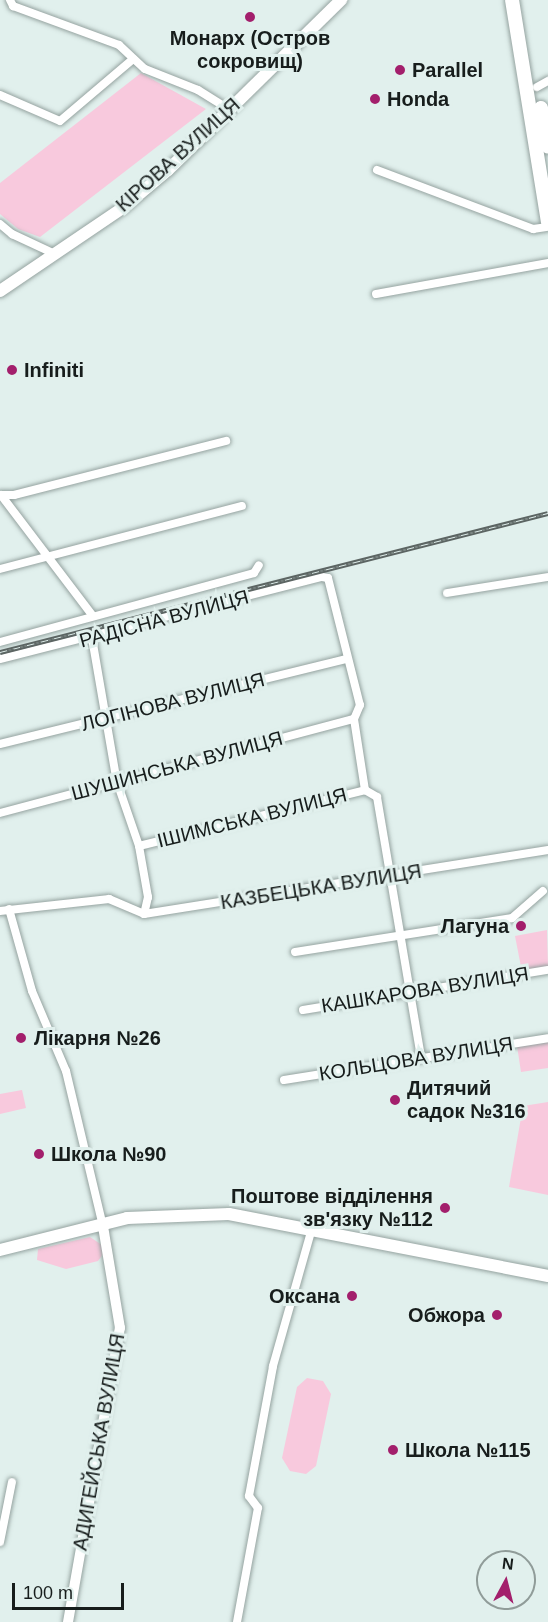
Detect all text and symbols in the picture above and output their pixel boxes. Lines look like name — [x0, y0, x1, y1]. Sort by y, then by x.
marker: Монарх (Остров сокровищ) — [243, 10, 257, 24]
place label: Монарх (Остров сокровищ) — [170, 27, 330, 74]
place label: Parallel — [412, 58, 483, 82]
marker: Parallel — [393, 63, 407, 77]
place label: Honda — [387, 87, 449, 111]
marker: Honda — [368, 92, 382, 106]
street label: КІРОВА ВУЛИЦЯ — [111, 93, 245, 217]
place label: Infiniti — [24, 358, 84, 382]
marker: Infiniti — [5, 363, 19, 377]
street label: РАДІСНА ВУЛИЦЯ — [77, 585, 251, 653]
street label: ЛОГІНОВА ВУЛИЦЯ — [79, 668, 267, 736]
street label: ШУШИНСЬКА ВУЛИЦЯ — [69, 726, 285, 806]
street label: ІШИМСЬКА ВУЛИЦЯ — [155, 783, 349, 853]
street label: КАЗБЕЦЬКА ВУЛИЦЯ — [219, 859, 423, 915]
place label: Лагуна — [441, 914, 509, 938]
marker: Лагуна — [514, 919, 528, 933]
street label: КАШКАРОВА ВУЛИЦЯ — [320, 962, 530, 1018]
place label: Лікарня №26 — [34, 1026, 161, 1050]
marker: Лікарня №26 — [12, 1029, 30, 1047]
street label: КОЛЬЦОВА ВУЛИЦЯ — [317, 1032, 515, 1086]
place label: Дитячий садок №316 — [407, 1076, 526, 1123]
marker: Дитячий садок №316 — [388, 1093, 402, 1107]
place label: Школа №90 — [51, 1142, 166, 1166]
marker: Школа №90 — [32, 1147, 46, 1161]
place label: Поштове відділення зв'язку №112 — [231, 1184, 433, 1231]
marker: Поштове відділення зв'язку №112 — [438, 1201, 452, 1215]
place label: Оксана — [269, 1284, 340, 1308]
marker: Оксана — [345, 1289, 359, 1303]
place label: Обжора — [408, 1303, 485, 1327]
marker: Обжора — [490, 1308, 504, 1322]
street label: АДИГЕЙСЬКА ВУЛИЦЯ — [68, 1332, 130, 1552]
place label: Школа №115 — [405, 1438, 531, 1462]
marker: Школа №115 — [386, 1443, 400, 1457]
north arrow — [476, 1550, 536, 1610]
text: N — [501, 1554, 515, 1573]
scale bar — [15, 1571, 128, 1609]
text: 100 m — [23, 1583, 73, 1603]

